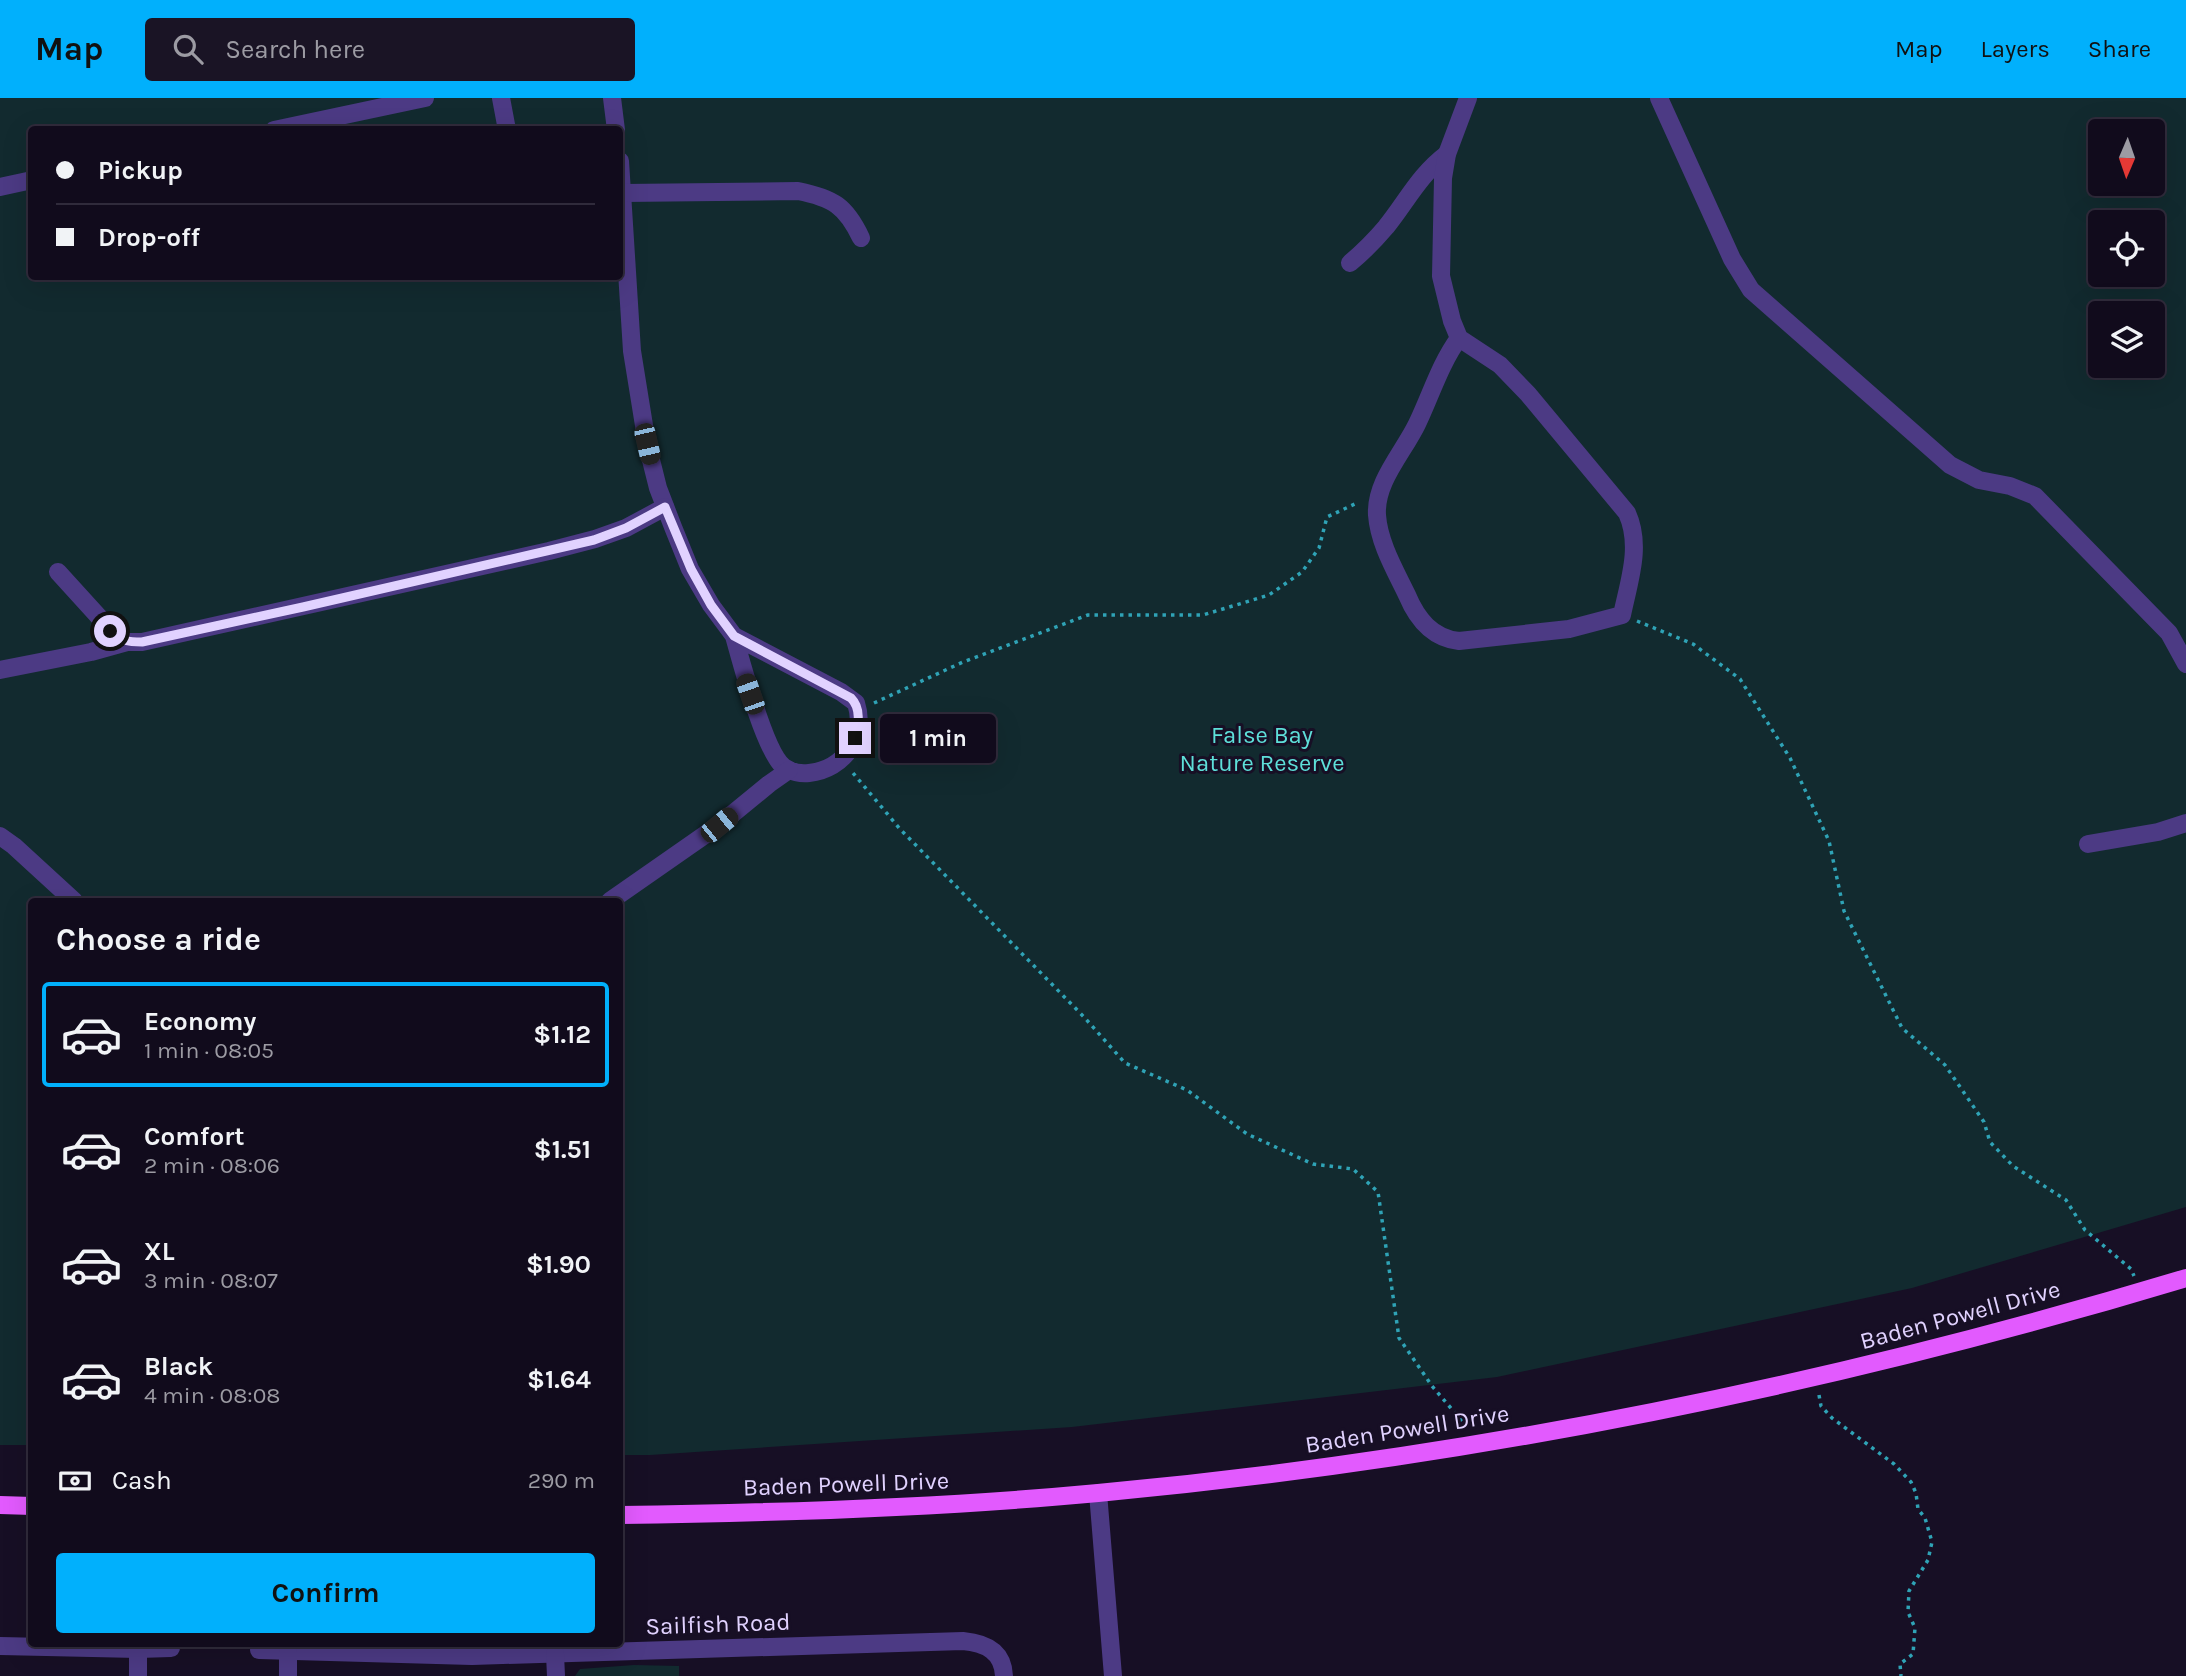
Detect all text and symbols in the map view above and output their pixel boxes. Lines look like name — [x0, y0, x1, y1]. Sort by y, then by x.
search box — [145, 18, 635, 81]
text: Map — [35, 30, 103, 68]
icon: search — [169, 30, 207, 68]
text: Search here — [225, 34, 365, 65]
text: Map — [1895, 35, 1943, 63]
text: Layers — [1981, 35, 2050, 63]
text: Share — [2088, 35, 2151, 63]
north arrow — [2088, 119, 2165, 196]
map controls — [2088, 119, 2165, 378]
text: Pickup — [98, 155, 183, 186]
button: locate — [2088, 210, 2165, 287]
text: Drop-off — [98, 222, 200, 253]
button: layers — [2088, 301, 2165, 378]
car — [633, 421, 662, 467]
route start — [94, 615, 126, 647]
car — [734, 671, 767, 717]
callout: 1 min — [880, 714, 995, 762]
park label: False Bay Nature Reserve — [1180, 721, 1344, 777]
route end — [839, 722, 871, 754]
text: 1 min — [909, 725, 967, 752]
car — [697, 804, 742, 846]
text: Choose a ride — [56, 921, 261, 958]
icon: car — [60, 1003, 123, 1066]
text: Economy — [144, 1006, 256, 1037]
text: $1.12 — [533, 1019, 591, 1050]
text: 1 min · 08:05 — [144, 1037, 274, 1064]
icon: car — [60, 1118, 123, 1181]
text: Comfort — [144, 1121, 245, 1152]
text: $1.51 — [534, 1134, 591, 1165]
text: 2 min · 08:06 — [144, 1152, 280, 1179]
icon: car — [60, 1233, 123, 1296]
text: XL — [144, 1236, 175, 1267]
text: $1.90 — [526, 1249, 591, 1280]
text: 3 min · 08:07 — [144, 1267, 278, 1294]
street label: Baden Powell Drive — [1857, 1275, 2063, 1355]
icon: car — [60, 1348, 123, 1411]
text: Black — [144, 1351, 213, 1382]
text: $1.64 — [527, 1364, 591, 1395]
text: 4 min · 08:08 — [144, 1382, 280, 1409]
street label: Baden Powell Drive — [1303, 1399, 1511, 1459]
icon: cash — [56, 1462, 94, 1500]
text: Cash — [112, 1465, 172, 1496]
street label: Baden Powell Drive — [742, 1466, 950, 1502]
text: 290 m — [528, 1467, 595, 1494]
button: Confirm — [56, 1553, 595, 1633]
street label: Sailfish Road — [645, 1607, 791, 1641]

